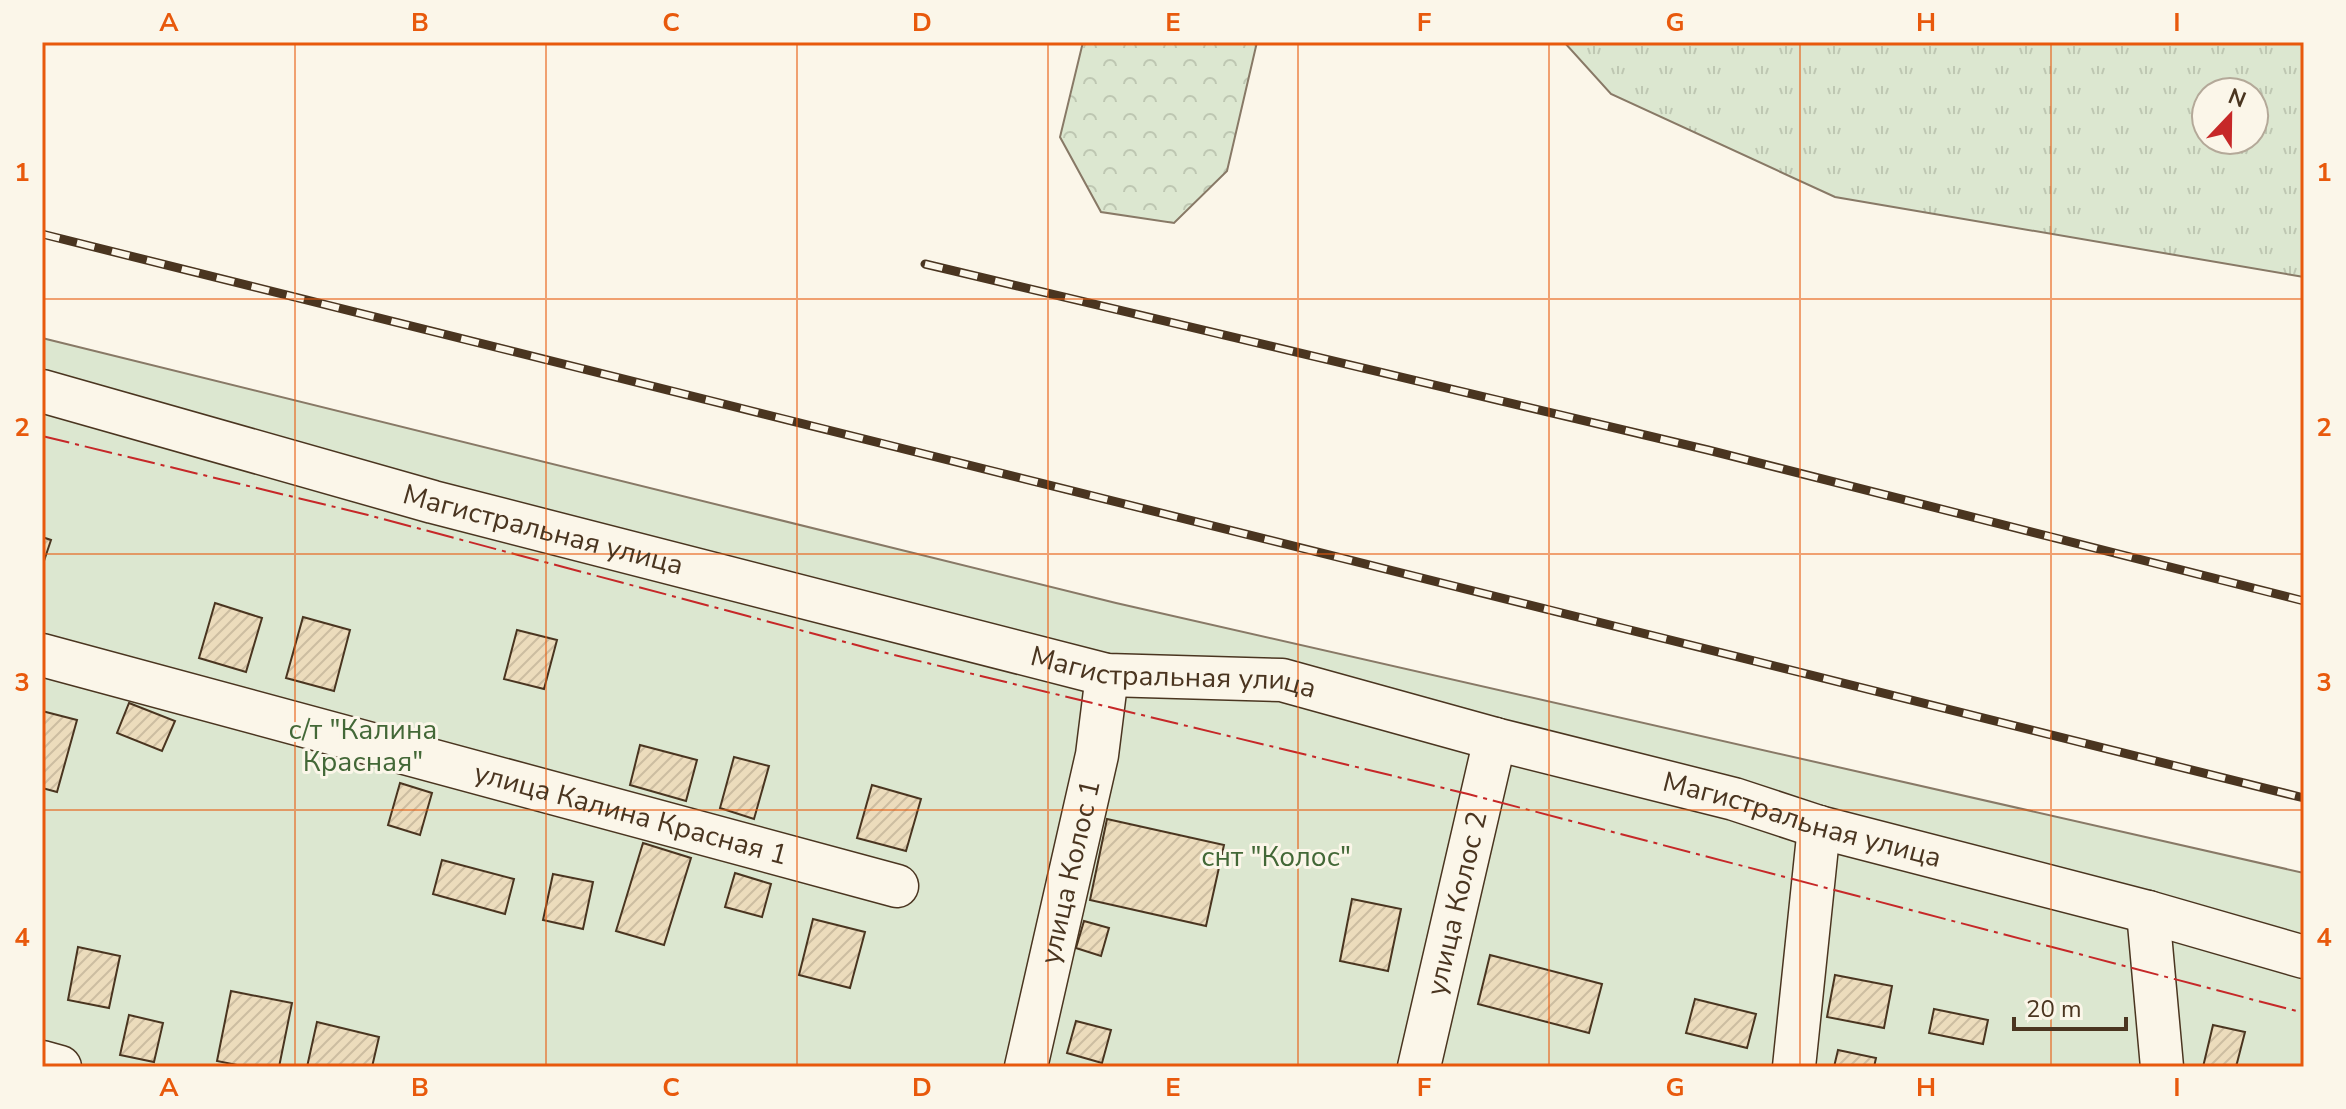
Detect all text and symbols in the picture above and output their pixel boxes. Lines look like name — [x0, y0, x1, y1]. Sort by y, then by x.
text: A — [159, 5, 179, 40]
text: B — [411, 5, 429, 40]
text: C — [662, 5, 680, 40]
text: D — [912, 5, 932, 40]
text: E — [1165, 5, 1181, 40]
text: F — [1417, 5, 1431, 40]
text: G — [1665, 5, 1685, 40]
text: H — [1916, 5, 1936, 40]
text: I — [2173, 5, 2181, 40]
north arrow — [2190, 76, 2270, 156]
text: N — [2224, 81, 2250, 115]
text: 1 — [14, 155, 30, 190]
text: 1 — [2316, 155, 2332, 190]
text: 2 — [14, 410, 30, 445]
text: 2 — [2316, 410, 2332, 445]
street label: Магистральная улица — [398, 475, 687, 584]
street label: Магистральная улица — [1026, 637, 1320, 708]
text: 3 — [14, 665, 30, 700]
text: 3 — [2316, 665, 2332, 700]
park label: с/т "Калина Красная" — [289, 711, 437, 781]
street label: улица Калина Красная 1 — [470, 754, 792, 875]
street label: Магистральная улица — [1659, 763, 1945, 877]
street label: улица Колос 1 — [1031, 776, 1110, 968]
street label: улица Колос 2 — [1417, 808, 1497, 999]
park label: снт "Колос" — [1201, 838, 1351, 876]
text: 4 — [14, 920, 30, 955]
text: 4 — [2316, 920, 2332, 955]
scale bar — [2014, 981, 2126, 1031]
text: 20 m — [2026, 993, 2082, 1025]
text: A — [159, 1070, 179, 1105]
text: B — [411, 1070, 429, 1105]
text: C — [662, 1070, 680, 1105]
text: D — [912, 1070, 932, 1105]
text: E — [1165, 1070, 1181, 1105]
text: F — [1417, 1070, 1431, 1105]
text: G — [1665, 1070, 1685, 1105]
text: H — [1916, 1070, 1936, 1105]
text: I — [2173, 1070, 2181, 1105]

